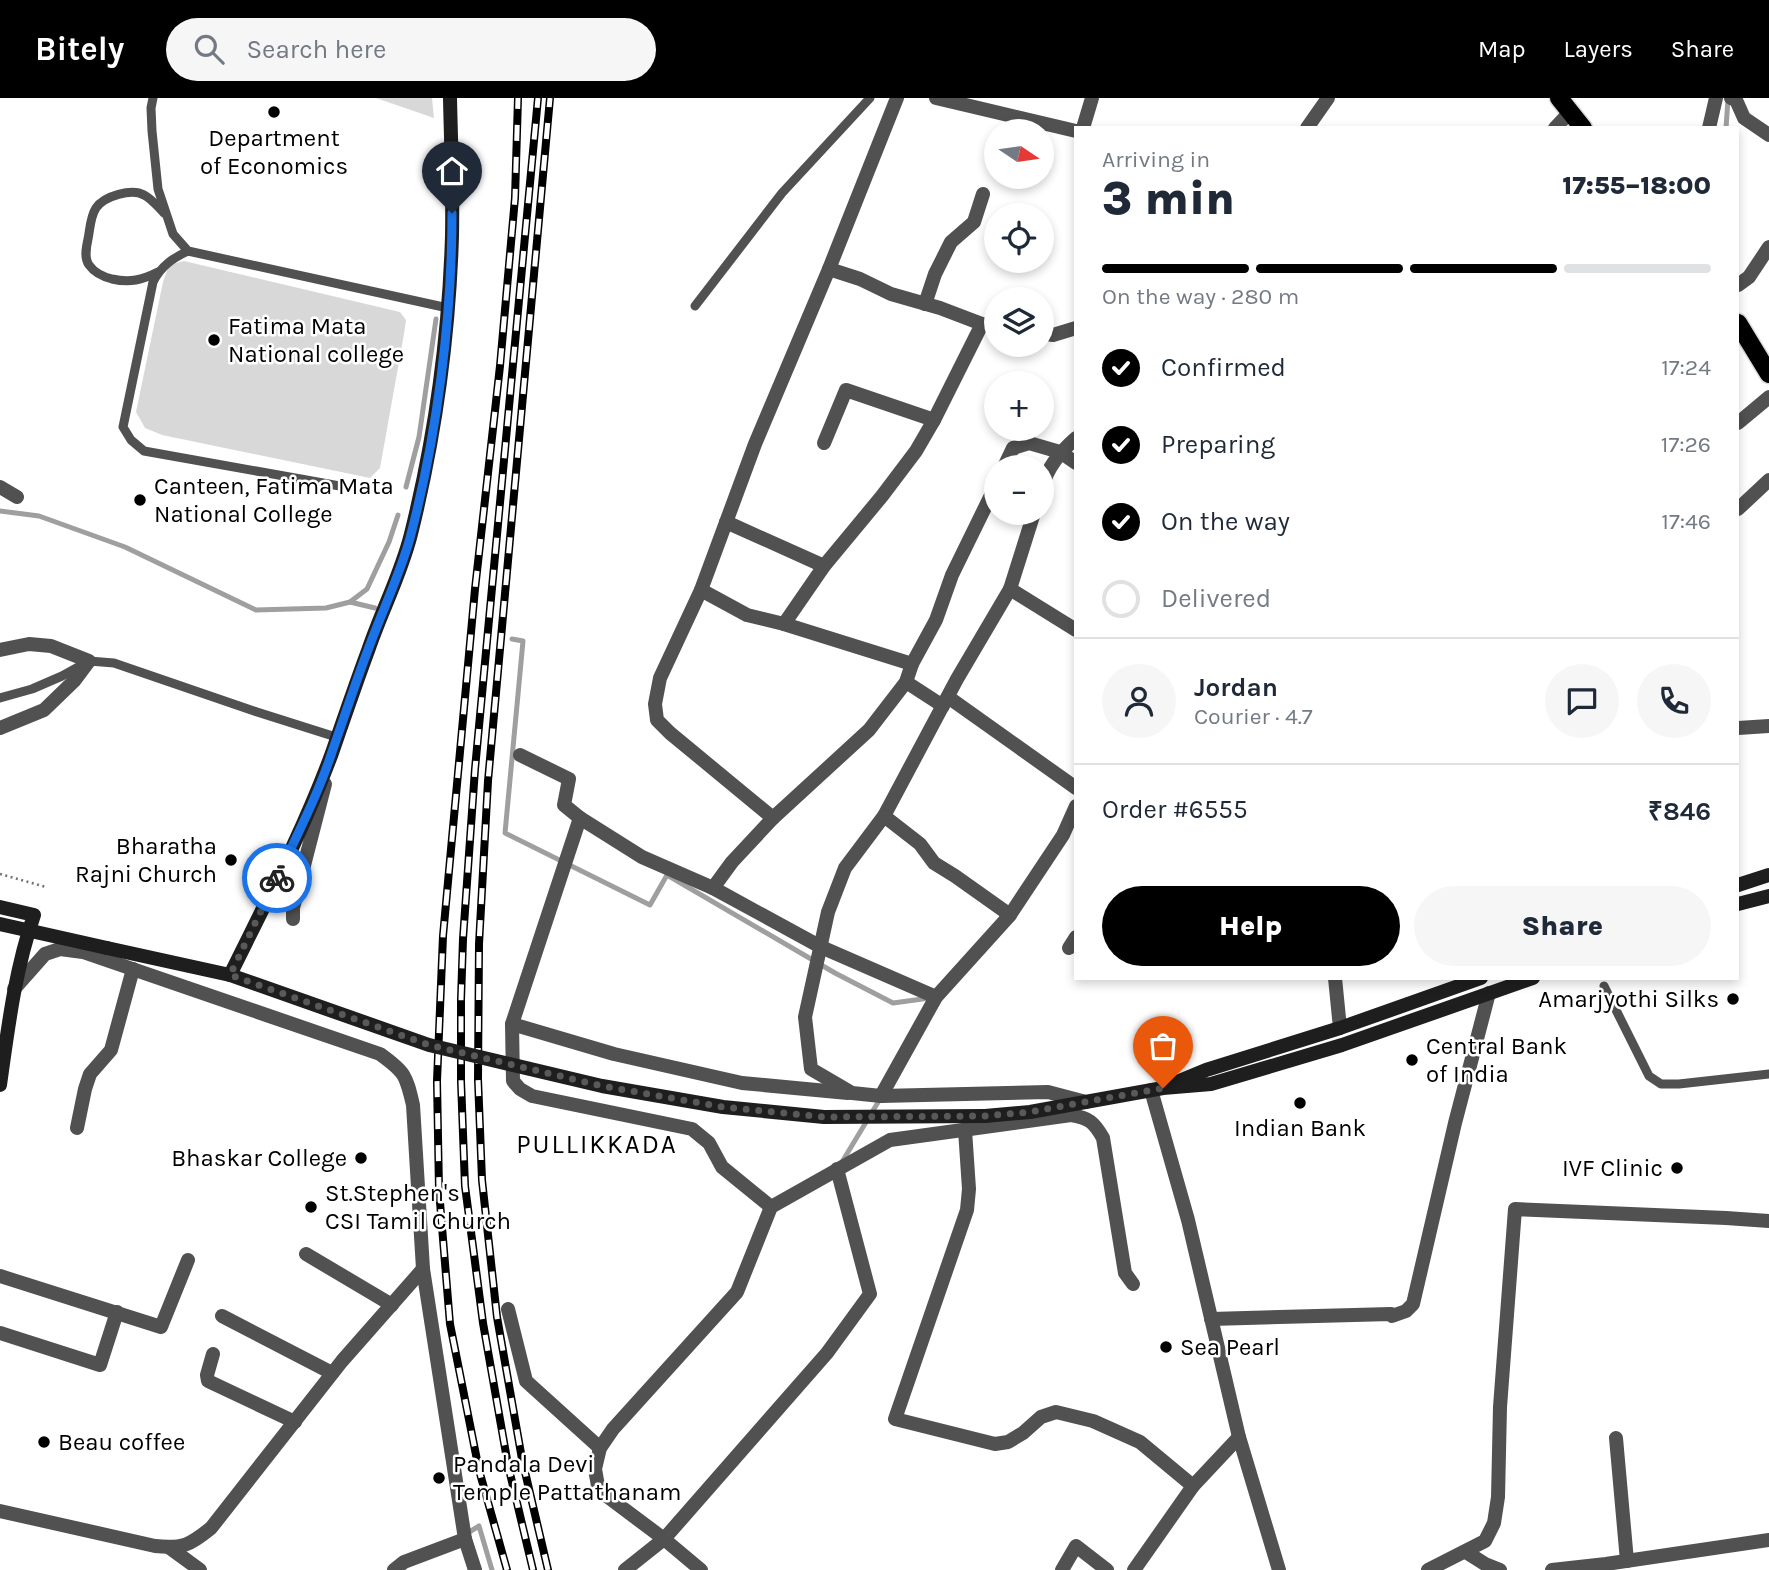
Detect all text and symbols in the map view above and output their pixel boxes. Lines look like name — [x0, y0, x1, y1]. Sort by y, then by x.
search box — [166, 18, 656, 81]
text: Bitely — [35, 30, 124, 68]
icon: search — [190, 30, 228, 68]
text: Search here — [246, 34, 386, 65]
text: Map — [1478, 35, 1526, 63]
text: Layers — [1564, 35, 1633, 63]
text: Share — [1671, 35, 1734, 63]
marker: Department of Economics — [266, 104, 282, 120]
north arrow — [984, 119, 1054, 189]
map controls — [984, 119, 1054, 525]
place label: Department of Economics — [200, 124, 348, 180]
pin — [422, 141, 482, 213]
text: Arriving in — [1102, 146, 1210, 173]
icon: home — [433, 152, 471, 190]
text: 17:55–18:00 — [1562, 170, 1711, 201]
text: 3 min — [1102, 172, 1235, 226]
button: locate — [984, 203, 1054, 273]
text: On the way · 280 m — [1102, 283, 1299, 310]
button: layers — [984, 287, 1054, 357]
place label: Fatima Mata National college — [228, 312, 404, 368]
marker: Fatima Mata National college — [206, 332, 222, 348]
icon: check — [1102, 349, 1140, 387]
text: Confirmed — [1161, 352, 1286, 383]
text: 17:24 — [1661, 354, 1711, 381]
button: + — [984, 371, 1054, 441]
icon: check — [1102, 426, 1140, 464]
text: Preparing — [1161, 429, 1275, 460]
text: 17:26 — [1661, 431, 1711, 458]
button: − — [984, 455, 1054, 525]
place label: Canteen, Fatima Mata National College — [154, 472, 394, 528]
marker: Canteen, Fatima Mata National College — [132, 492, 148, 508]
icon: check — [1102, 503, 1140, 541]
text: On the way — [1161, 506, 1290, 537]
text: 17:46 — [1661, 508, 1711, 535]
text: Delivered — [1161, 583, 1271, 614]
button: person — [1102, 664, 1176, 738]
button: chat — [1545, 664, 1619, 738]
button: phone — [1637, 664, 1711, 738]
text: Jordan — [1194, 672, 1278, 703]
text: Courier · 4.7 — [1194, 703, 1313, 730]
text: Order #6555 — [1102, 794, 1248, 825]
text: ₹846 — [1648, 796, 1711, 827]
place label: Bharatha Rajni Church — [75, 832, 217, 888]
courier — [242, 843, 312, 913]
marker: Bharatha Rajni Church — [223, 852, 239, 868]
icon: bike — [258, 859, 296, 897]
button: Help — [1102, 886, 1400, 966]
button: Share — [1414, 886, 1711, 966]
place label: Amarjyothi Silks — [1538, 985, 1719, 1013]
marker: Amarjyothi Silks — [1725, 991, 1741, 1007]
pin — [1133, 1016, 1193, 1088]
icon: bag — [1144, 1027, 1182, 1065]
place label: Central Bank of India — [1426, 1032, 1567, 1088]
marker: Central Bank of India — [1404, 1052, 1420, 1068]
marker: Indian Bank — [1292, 1095, 1308, 1111]
place label: Indian Bank — [1234, 1114, 1366, 1142]
district label: PULLIKKADA — [516, 1129, 678, 1160]
place label: Bhaskar College — [171, 1144, 347, 1172]
marker: Bhaskar College — [353, 1150, 369, 1166]
place label: IVF Clinic — [1562, 1154, 1663, 1182]
marker: IVF Clinic — [1669, 1160, 1685, 1176]
place label: St.Stephen's CSI Tamil Church — [325, 1179, 511, 1235]
marker: St.Stephen's CSI Tamil Church — [303, 1199, 319, 1215]
place label: Sea Pearl — [1180, 1333, 1280, 1361]
marker: Sea Pearl — [1158, 1339, 1174, 1355]
place label: Beau coffee — [58, 1428, 185, 1456]
marker: Beau coffee — [36, 1434, 52, 1450]
place label: Pandala Devi Temple Pattathanam — [453, 1450, 681, 1506]
marker: Pandala Devi Temple Pattathanam — [431, 1470, 447, 1486]

